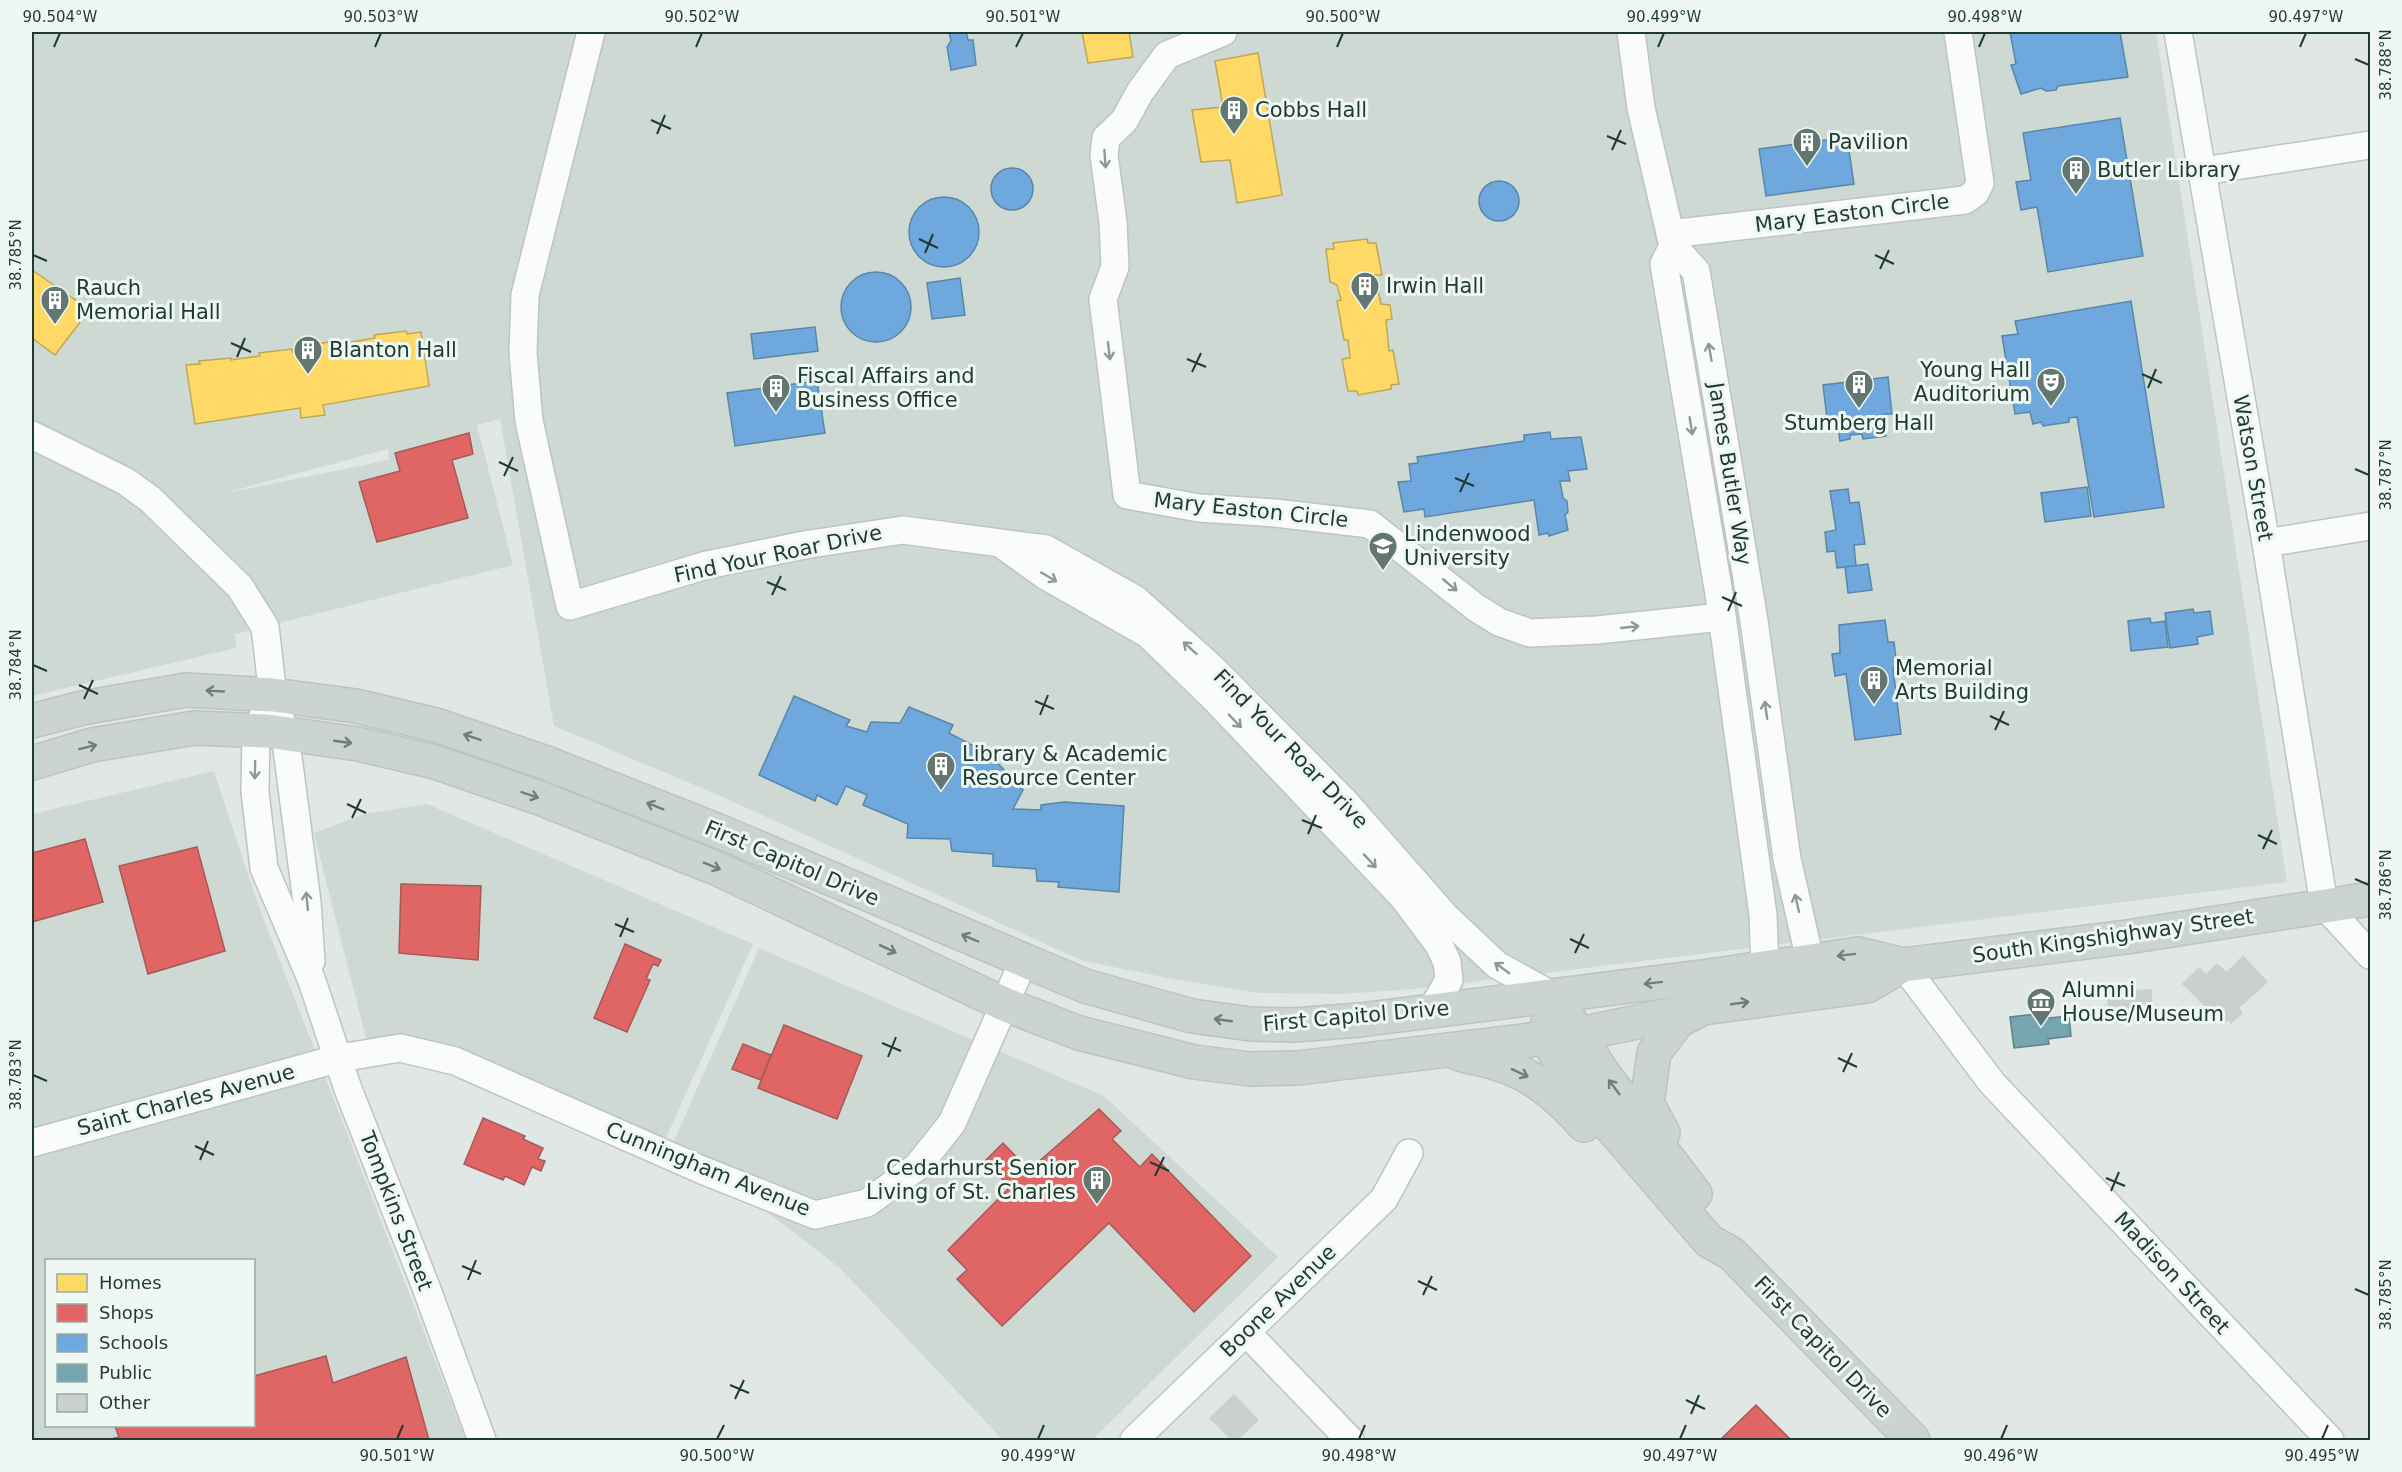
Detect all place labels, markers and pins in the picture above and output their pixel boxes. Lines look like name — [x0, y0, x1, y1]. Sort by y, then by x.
building icon: Cobbs Hall — [1218, 94, 1250, 136]
place label: Cobbs Hall — [1255, 98, 1367, 122]
building icon: Pavilion — [1791, 126, 1823, 168]
place label: Pavilion — [1828, 130, 1909, 154]
building icon: Butler Library — [2060, 154, 2092, 196]
place label: Butler Library — [2097, 158, 2240, 182]
building icon: Irwin Hall — [1349, 270, 1381, 312]
place label: Irwin Hall — [1386, 274, 1484, 298]
place label: Rauch Memorial Hall — [76, 276, 221, 324]
building icon: Rauch Memorial Hall — [39, 284, 71, 326]
building icon: Blanton Hall — [292, 334, 324, 376]
place label: Blanton Hall — [329, 338, 457, 362]
place label: Young Hall Auditorium — [1914, 358, 2030, 406]
place label: Fiscal Affairs and Business Office — [797, 364, 975, 412]
theatre icon: Young Hall Auditorium — [2035, 366, 2067, 408]
building icon: Stumberg Hall — [1843, 368, 1875, 410]
building icon: Fiscal Affairs and Business Office — [760, 372, 792, 414]
place label: Stumberg Hall — [1784, 411, 1934, 435]
place label: Lindenwood University — [1404, 522, 1531, 570]
school or university icon: Lindenwood University — [1367, 530, 1399, 572]
place label: Memorial Arts Building — [1895, 656, 2029, 704]
building icon: Memorial Arts Building — [1858, 664, 1890, 706]
place label: Library & Academic Resource Center — [962, 742, 1168, 790]
building icon: Library & Academic Resource Center — [925, 750, 957, 792]
place label: Alumni House/Museum — [2062, 978, 2224, 1026]
museum icon: Alumni House/Museum — [2025, 986, 2057, 1028]
place label: Cedarhurst Senior Living of St. Charles — [866, 1156, 1076, 1204]
building icon: Cedarhurst Senior Living of St. Charles — [1081, 1164, 1113, 1206]

